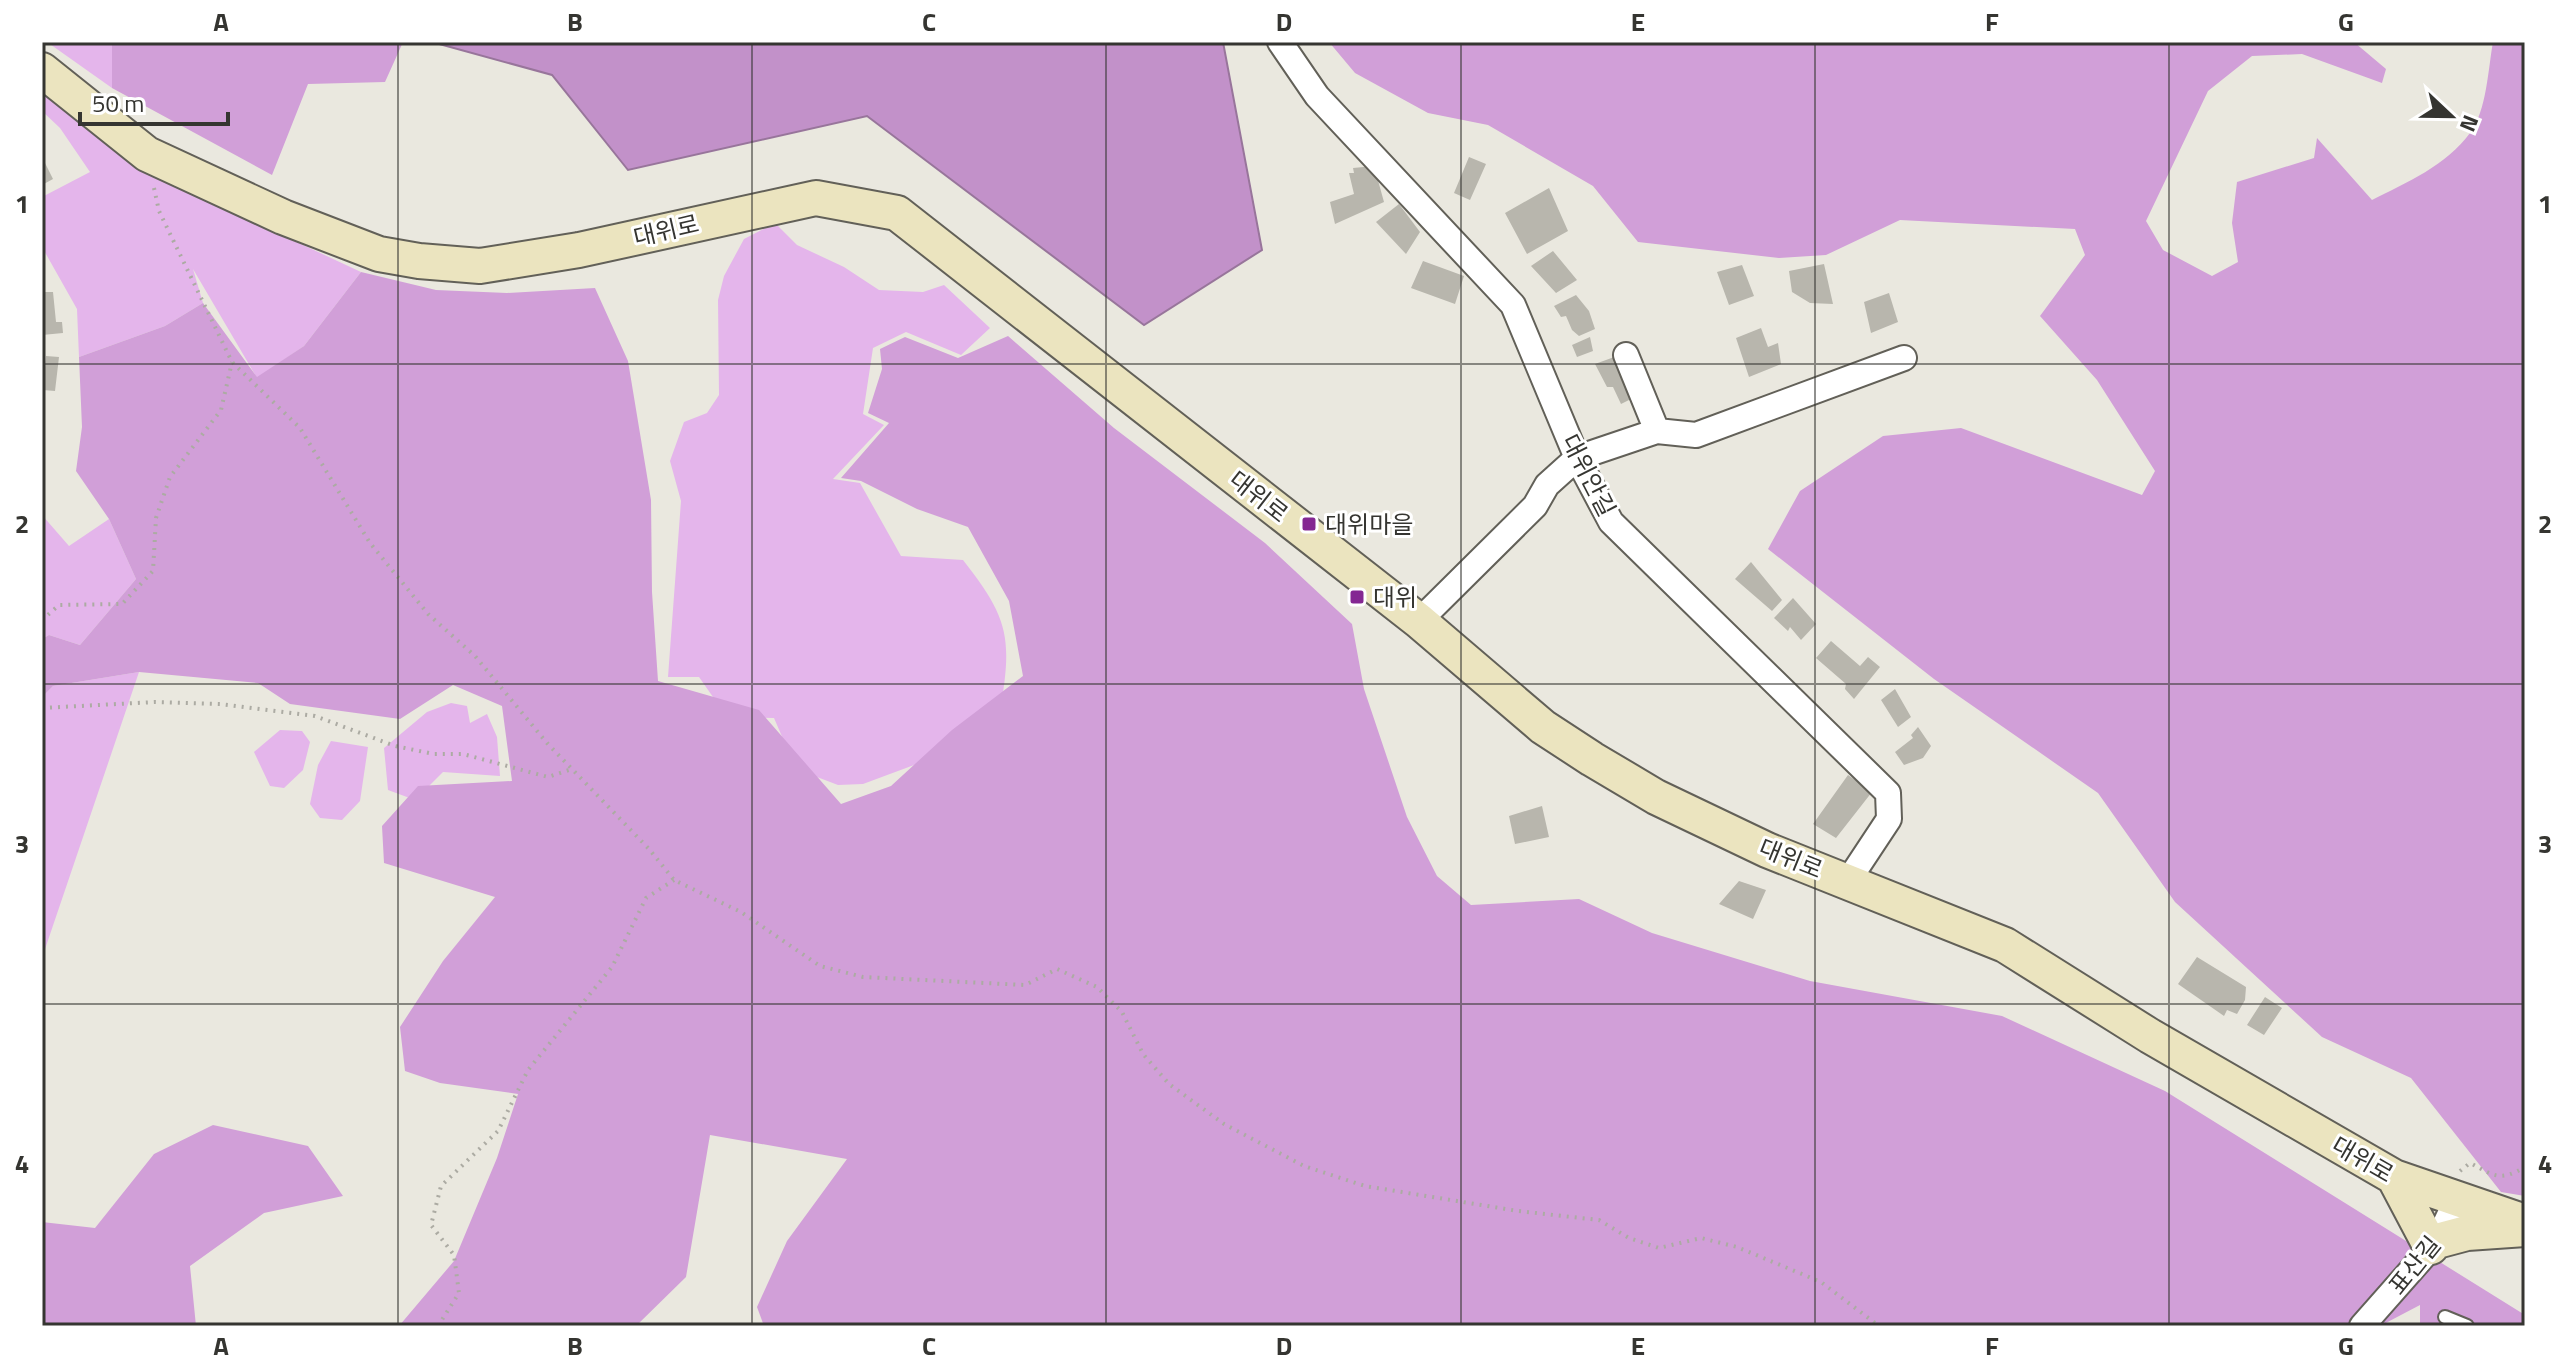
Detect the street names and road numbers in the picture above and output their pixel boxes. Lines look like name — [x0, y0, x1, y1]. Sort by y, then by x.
street label: 대위로 — [630, 205, 702, 255]
street label: 대위안길 — [1553, 427, 1625, 523]
street label: 대위로 — [1222, 461, 1296, 531]
street label: 대위로 — [1754, 829, 1828, 887]
street label: 대위로 — [2325, 1127, 2401, 1191]
street label: 표산길 — [2379, 1228, 2449, 1302]

